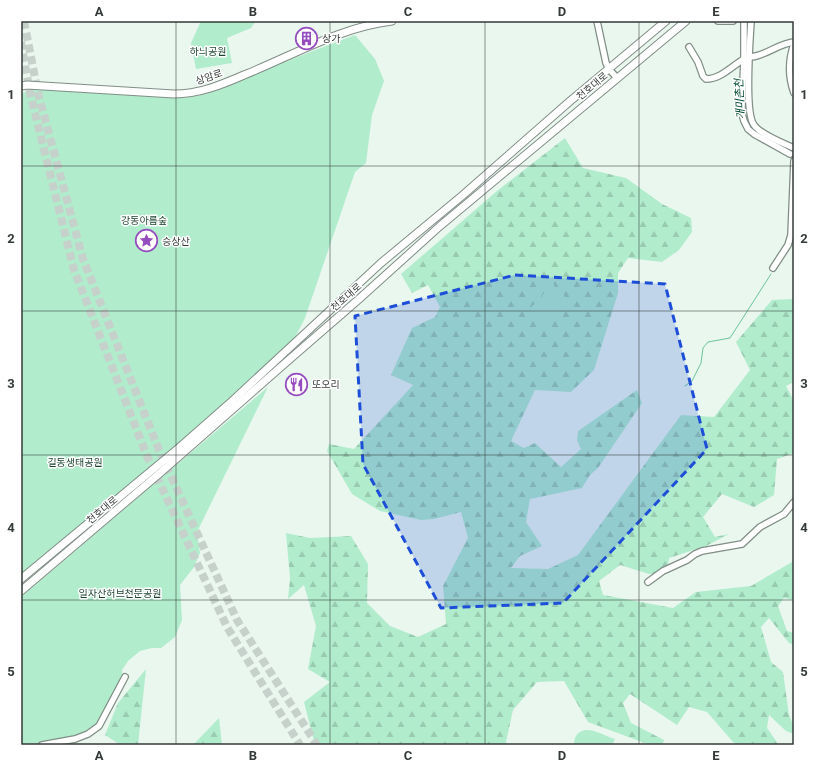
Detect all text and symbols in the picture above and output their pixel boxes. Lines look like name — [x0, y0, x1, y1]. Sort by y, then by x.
text: A — [95, 4, 104, 19]
text: B — [249, 4, 257, 19]
text: C — [404, 4, 413, 19]
text: D — [558, 4, 566, 19]
text: E — [712, 4, 720, 19]
building icon: 상가 — [294, 25, 320, 51]
place label: 상가 — [322, 33, 340, 44]
park label: 하늬공원 — [190, 46, 226, 57]
street label: 상암로 — [194, 67, 224, 87]
street label: 천호대로 — [574, 70, 610, 102]
water label: 개미촌천 — [732, 77, 748, 120]
text: 1 — [7, 87, 15, 102]
text: 1 — [800, 87, 808, 102]
park label: 강동아름숲 — [121, 215, 167, 226]
place icon: 승상산 — [134, 228, 160, 254]
text: 2 — [7, 231, 15, 246]
text: 2 — [800, 231, 808, 246]
place label: 승상산 — [162, 236, 190, 247]
street label: 천호대로 — [329, 281, 363, 313]
restaurant icon: 또오리 — [283, 371, 309, 397]
text: 3 — [7, 376, 15, 391]
text: 3 — [800, 376, 808, 391]
place label: 또오리 — [312, 379, 340, 390]
park label: 길동생태공원 — [47, 457, 103, 468]
street label: 천호대로 — [84, 494, 120, 526]
text: 4 — [7, 520, 15, 535]
text: 4 — [800, 520, 808, 535]
park label: 일자산허브천문공원 — [79, 588, 161, 599]
text: 5 — [7, 664, 15, 679]
text: 5 — [800, 664, 808, 679]
text: A — [95, 748, 104, 763]
text: B — [249, 748, 257, 763]
text: C — [404, 748, 413, 763]
text: D — [558, 748, 566, 763]
text: E — [712, 748, 720, 763]

